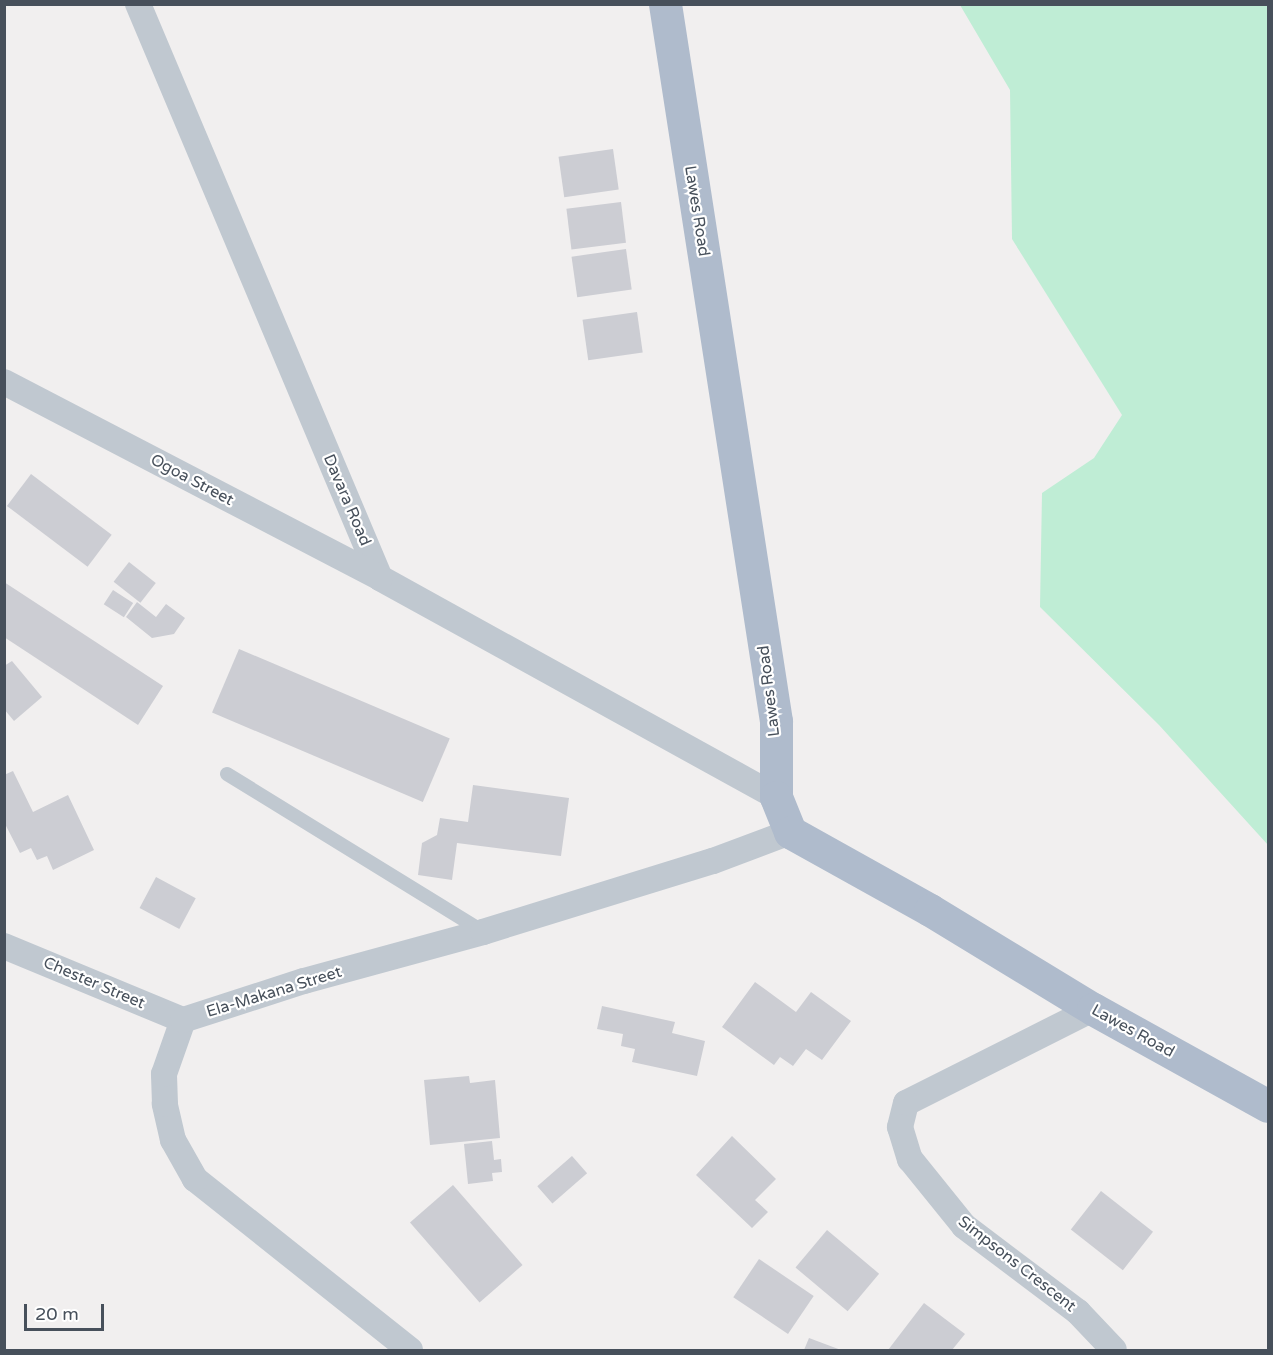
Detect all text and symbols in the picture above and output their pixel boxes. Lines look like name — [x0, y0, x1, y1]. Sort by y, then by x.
street label: Lawes Road — [680, 164, 714, 258]
street label: Ogoa Street — [147, 450, 237, 510]
street label: Davara Road — [319, 451, 375, 549]
street label: Lawes Road — [754, 644, 784, 738]
street label: Chester Street — [40, 953, 148, 1013]
street label: Ela-Makana Street — [204, 962, 344, 1022]
street label: Lawes Road — [1088, 1000, 1178, 1062]
street label: Simpsons Crescent — [954, 1212, 1080, 1316]
scale bar — [27, 1292, 106, 1330]
text: 20 m — [35, 1303, 79, 1325]

